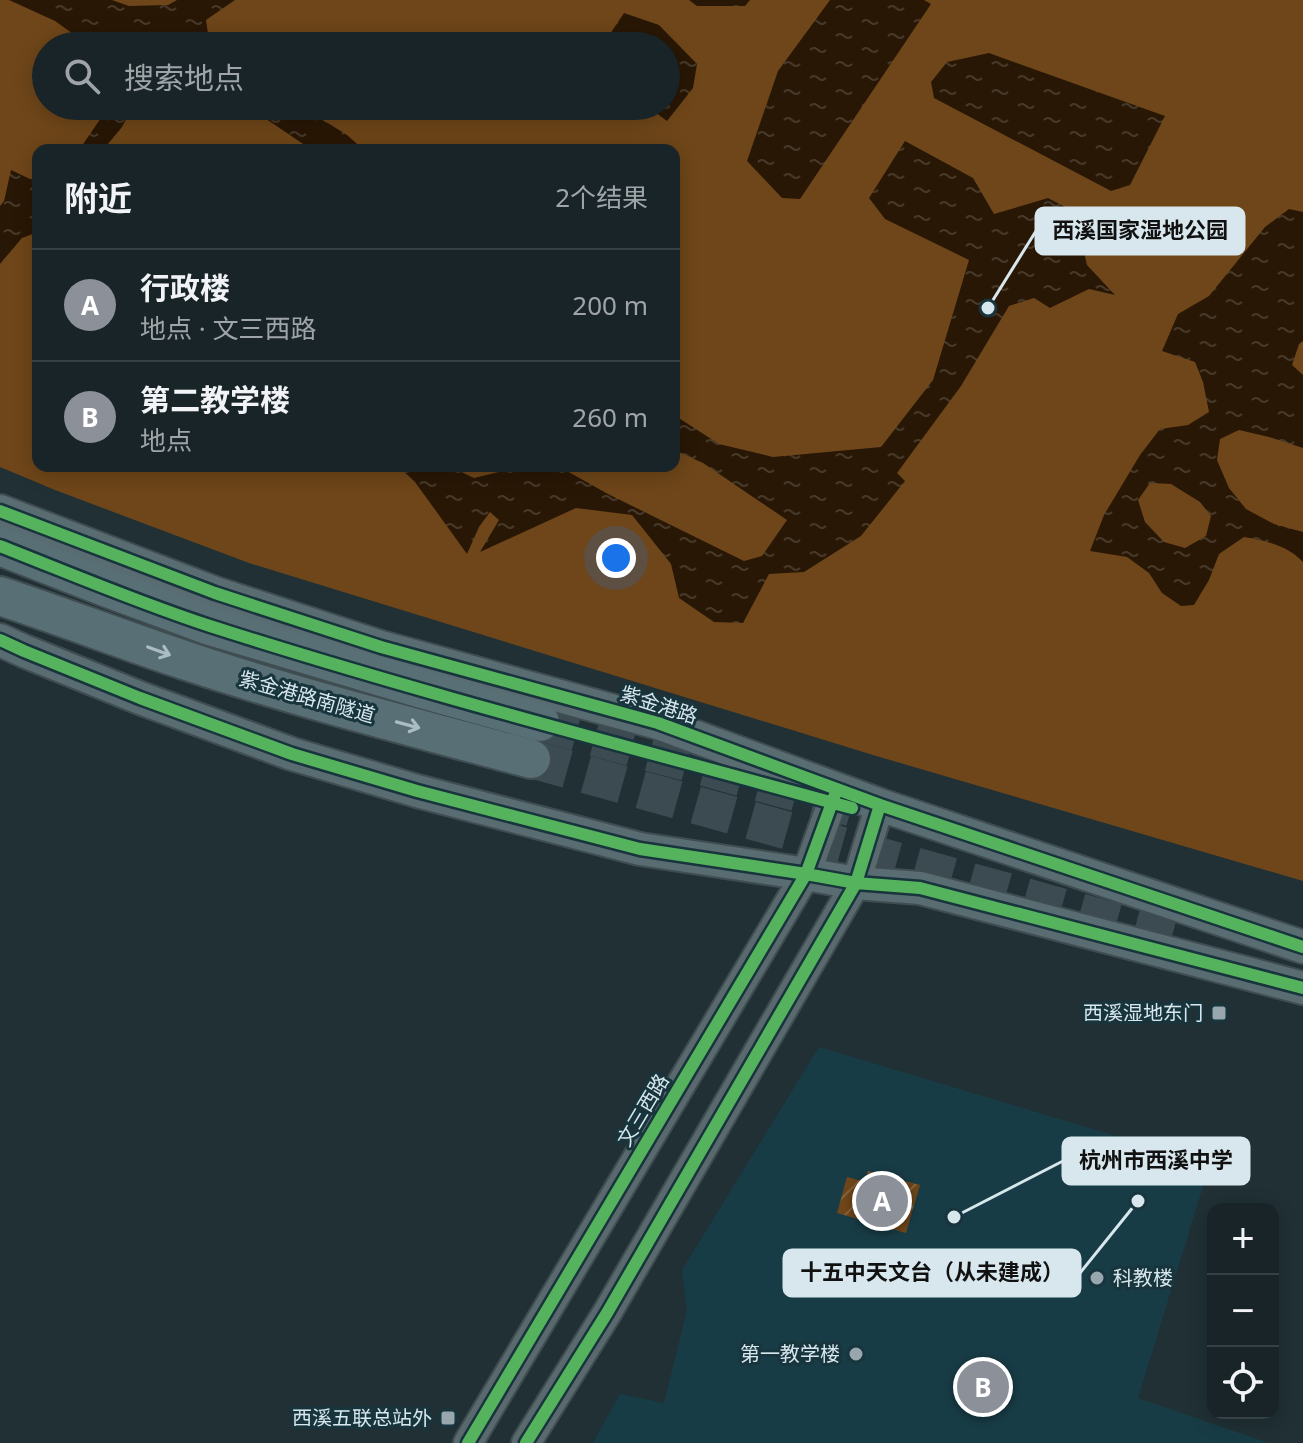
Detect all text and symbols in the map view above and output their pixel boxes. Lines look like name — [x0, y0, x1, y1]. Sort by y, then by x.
search box — [32, 32, 680, 120]
icon: search — [60, 54, 104, 98]
text: 搜索地点 — [124, 57, 244, 98]
text: 附近 — [64, 175, 132, 221]
text: 2个结果 — [555, 179, 648, 215]
callout: 西溪国家湿地公园 — [1036, 208, 1244, 254]
text: 西溪国家湿地公园 — [1052, 214, 1228, 244]
text: 行政楼 — [140, 267, 230, 308]
text: A — [81, 287, 99, 323]
text: 200 m — [572, 287, 648, 323]
text: 地点 · 文三西路 — [140, 310, 317, 346]
text: 第二教学楼 — [140, 379, 290, 420]
text: B — [81, 399, 99, 435]
text: 260 m — [572, 399, 648, 435]
text: 地点 — [140, 422, 192, 458]
your location — [596, 538, 636, 578]
one-way arrow — [146, 645, 171, 659]
street label: 紫金港路南隧道 — [236, 664, 378, 729]
street label: 紫金港路 — [617, 679, 701, 730]
one-way arrow — [395, 718, 421, 733]
place label: 西溪湿地东门 — [1083, 999, 1203, 1026]
marker: 西溪湿地东门 — [1210, 1004, 1228, 1022]
street label: 文三西路 — [610, 1069, 675, 1151]
callout: 杭州市西溪中学 — [1063, 1138, 1249, 1184]
text: 杭州市西溪中学 — [1079, 1144, 1233, 1174]
pin: A — [856, 1171, 908, 1231]
map controls — [1207, 1203, 1279, 1419]
button: + — [1207, 1203, 1279, 1275]
callout: 十五中天文台（从未建成） — [784, 1250, 1080, 1296]
text: 十五中天文台（从未建成） — [800, 1256, 1064, 1286]
place label: 科教楼 — [1113, 1264, 1173, 1291]
marker: 科教楼 — [1088, 1269, 1106, 1287]
button: − — [1207, 1275, 1279, 1347]
place label: 第一教学楼 — [740, 1340, 840, 1367]
marker: 第一教学楼 — [847, 1345, 865, 1363]
button: locate — [1207, 1347, 1279, 1419]
pin: B — [957, 1357, 1009, 1417]
place label: 西溪五联总站外 — [292, 1404, 432, 1431]
marker: 西溪五联总站外 — [439, 1409, 457, 1427]

